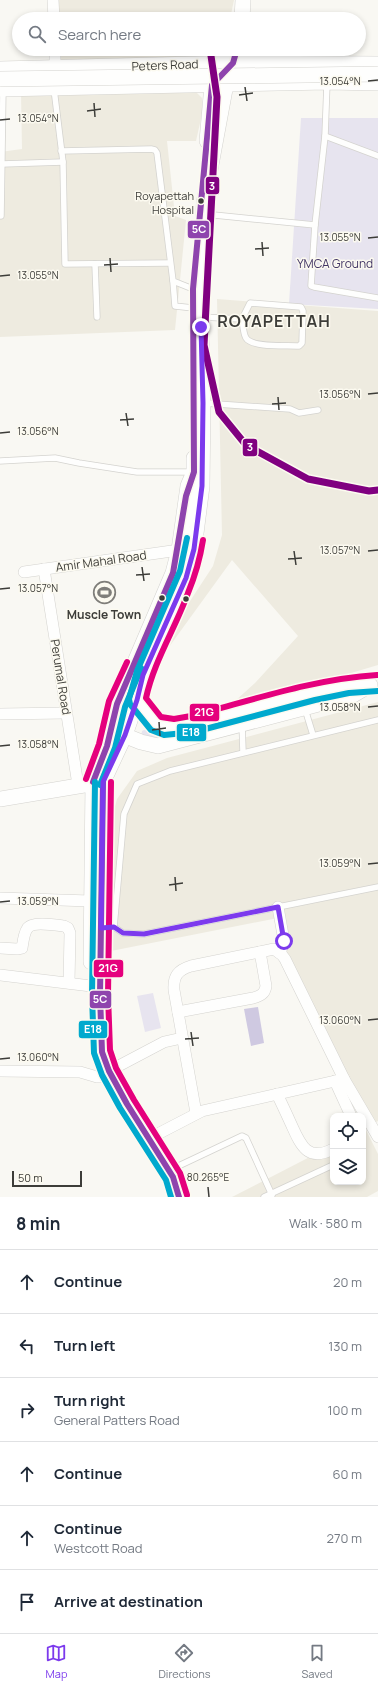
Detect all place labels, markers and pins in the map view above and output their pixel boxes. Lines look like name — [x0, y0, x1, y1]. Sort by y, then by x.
place label: Royapettah Hospital — [135, 188, 194, 217]
marker: Royapettah Hospital — [196, 196, 206, 206]
sports icon: Muscle Town — [91, 580, 117, 606]
unlabelled marker — [157, 593, 167, 603]
unlabelled marker — [181, 594, 191, 604]
place label: Muscle Town — [67, 606, 141, 623]

